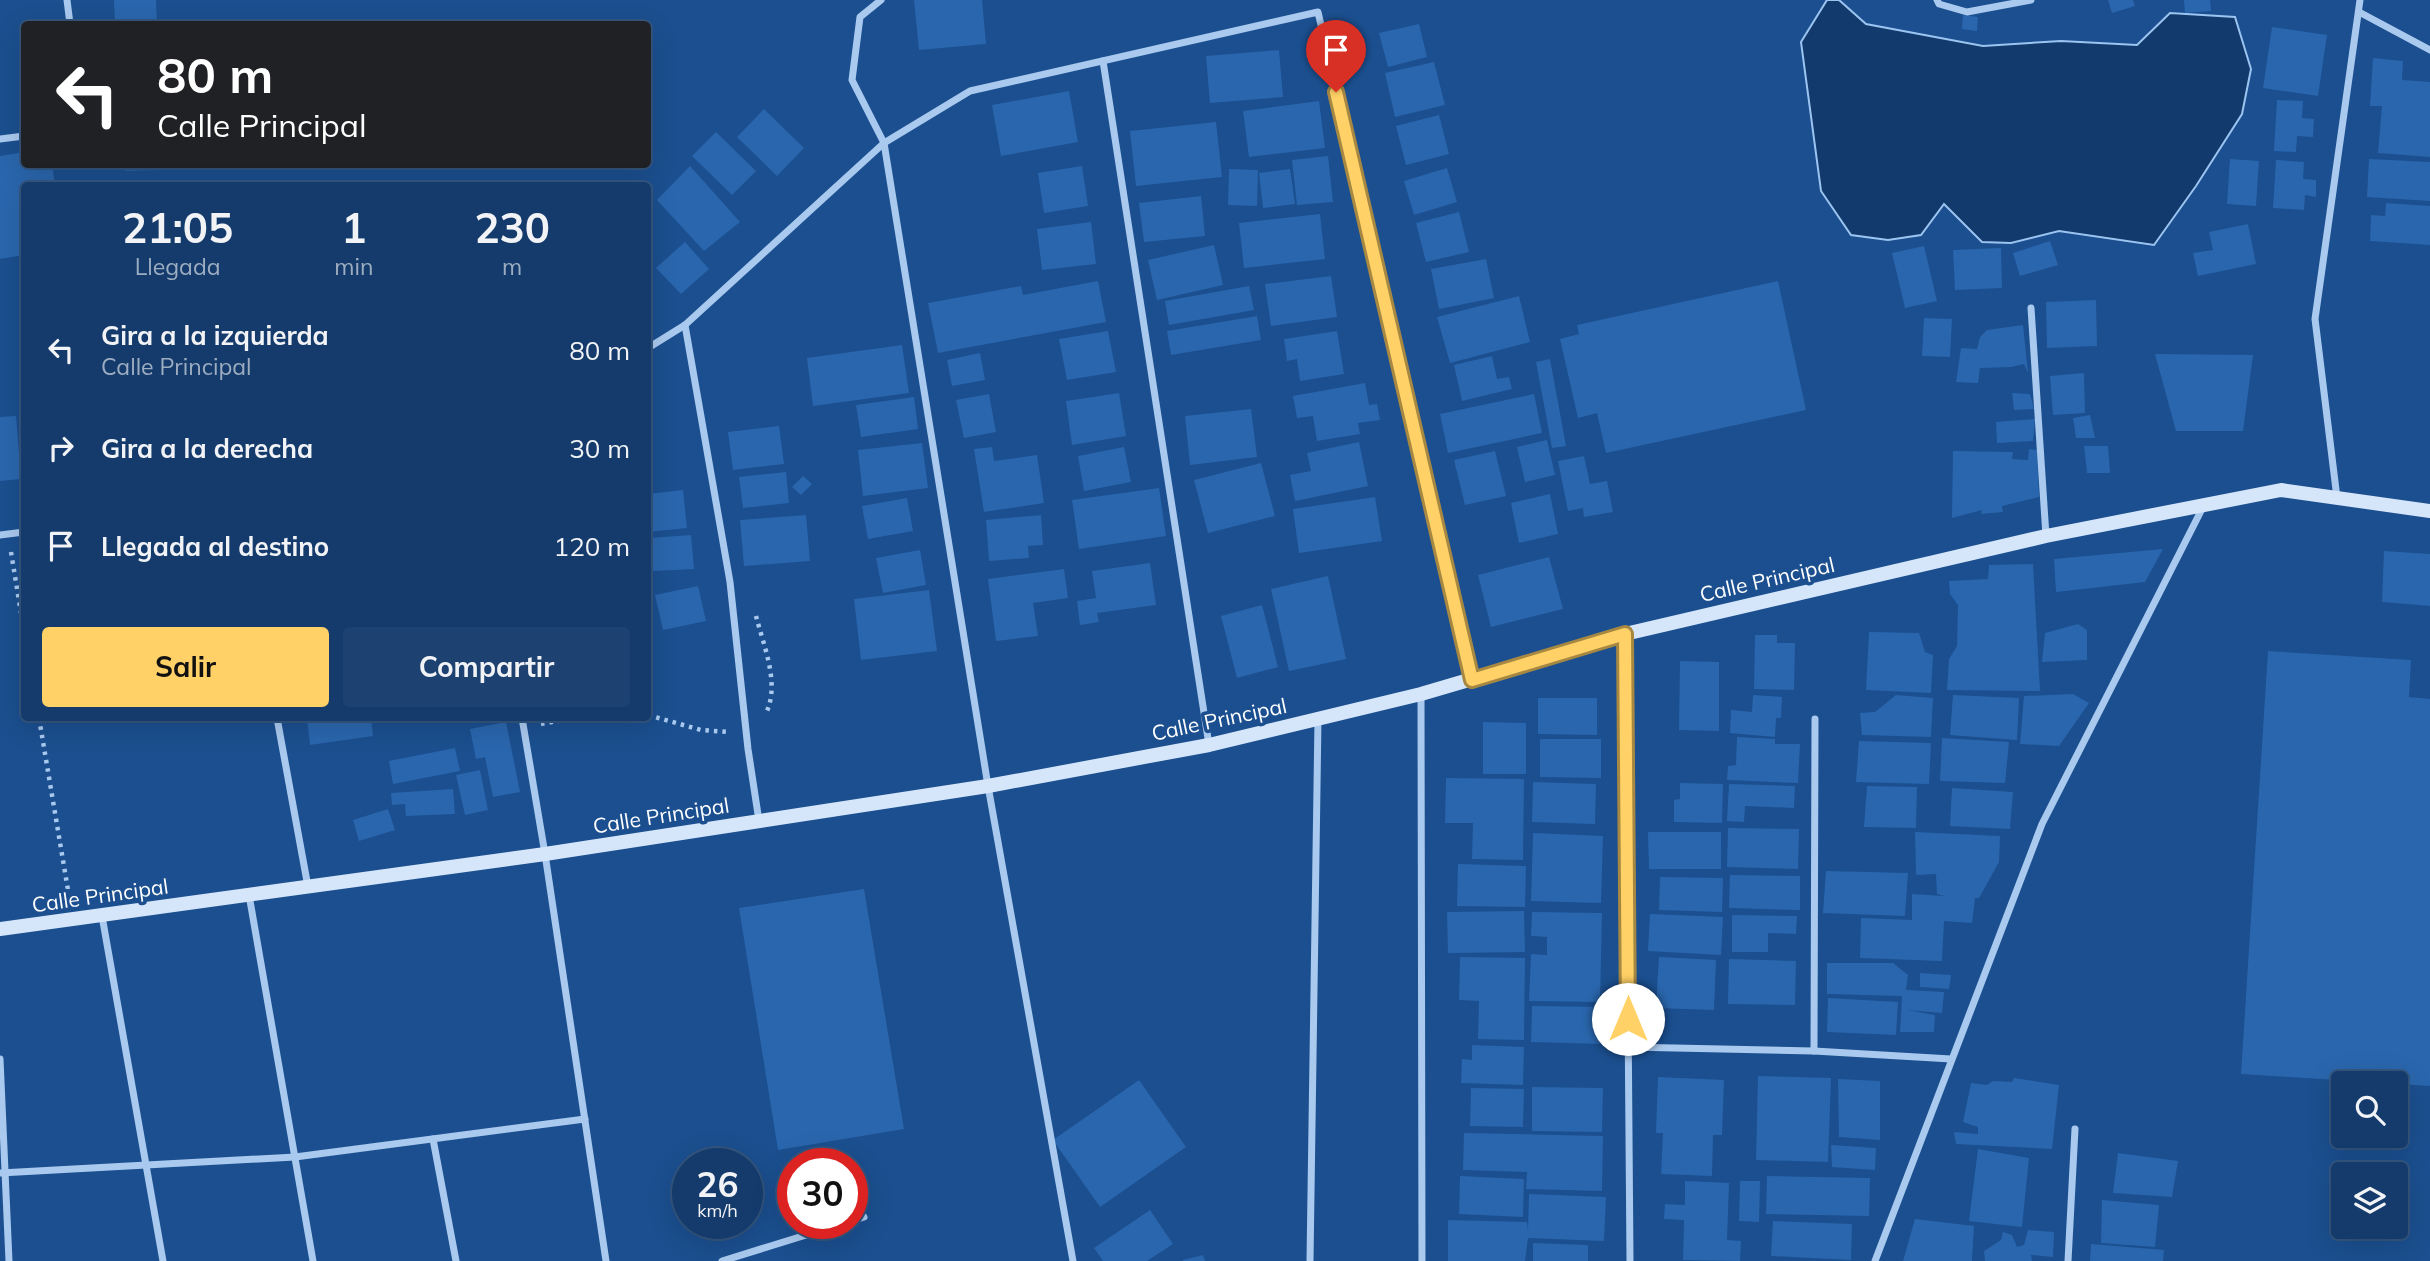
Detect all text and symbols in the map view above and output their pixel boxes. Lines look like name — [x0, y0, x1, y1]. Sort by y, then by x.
pin — [1306, 20, 1366, 92]
icon: arrive — [1317, 31, 1355, 69]
text: 80 m — [157, 44, 273, 105]
icon: left — [42, 49, 133, 140]
text: Calle Principal — [157, 105, 367, 145]
text: 21:05 — [122, 201, 233, 254]
text: 1 — [341, 201, 366, 254]
text: 230 — [474, 201, 550, 254]
text: Llegada — [135, 252, 221, 281]
text: min — [334, 252, 373, 281]
text: m — [502, 252, 522, 281]
text: Gira a la izquierda — [101, 319, 329, 352]
icon: left — [42, 331, 80, 369]
text: 80 m — [569, 334, 630, 367]
text: Calle Principal — [101, 352, 252, 381]
icon: right — [42, 429, 80, 467]
text: Gira a la derecha — [101, 432, 313, 465]
text: 30 m — [569, 432, 630, 465]
icon: arrive — [42, 527, 80, 565]
text: Llegada al destino — [101, 530, 329, 563]
text: 120 m — [554, 530, 630, 563]
street label: Calle Principal — [1697, 551, 1837, 607]
button: Salir — [42, 627, 329, 707]
button: Compartir — [343, 627, 630, 707]
street label: Calle Principal — [1149, 692, 1289, 746]
street label: Calle Principal — [591, 791, 731, 839]
street label: Calle Principal — [30, 873, 170, 917]
position arrow — [1591, 982, 1665, 1056]
map controls — [2331, 1071, 2408, 1239]
button: search — [2331, 1071, 2408, 1148]
speed limit sign: 30 — [777, 1148, 868, 1239]
text: 26 — [696, 1162, 739, 1206]
button: layers — [2331, 1162, 2408, 1239]
text: km/h — [697, 1199, 738, 1222]

